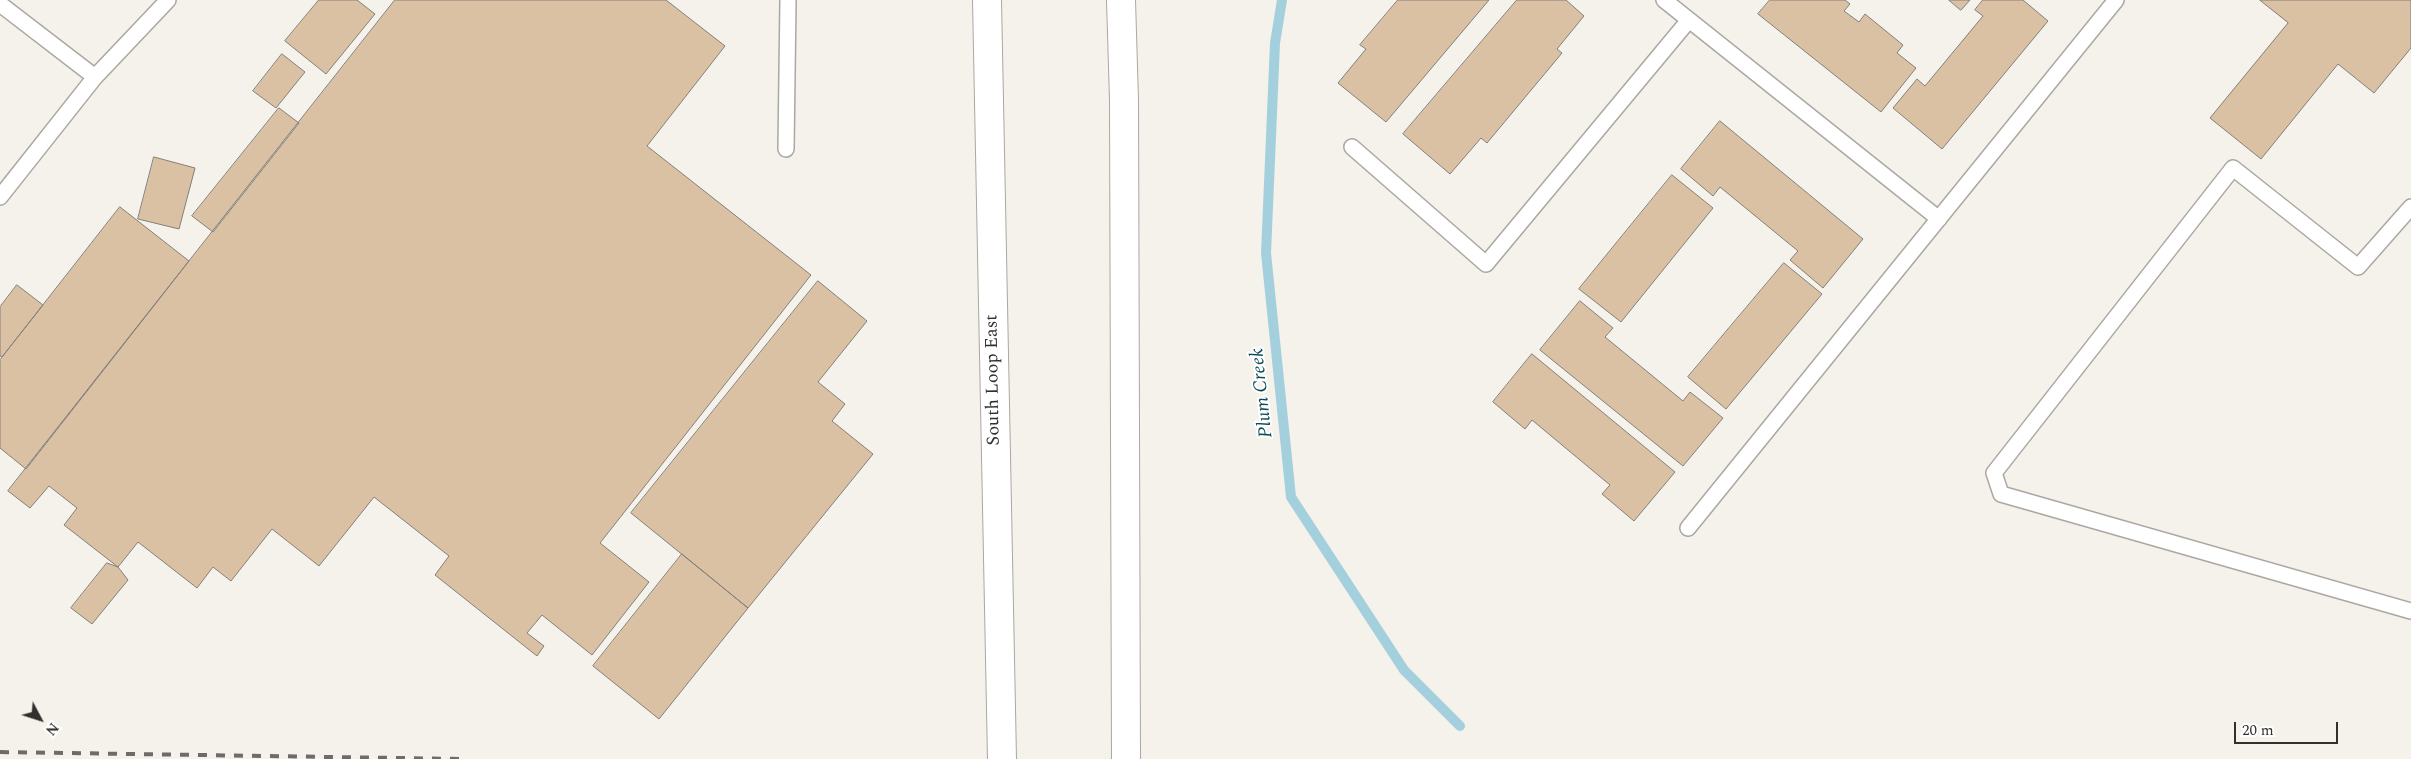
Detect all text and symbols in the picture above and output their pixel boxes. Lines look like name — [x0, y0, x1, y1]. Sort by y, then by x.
street label: South Loop East — [982, 314, 1006, 446]
water label: Plum Creek — [1247, 347, 1279, 439]
north arrow — [15, 694, 65, 744]
scale bar — [2236, 712, 2340, 744]
text: N — [40, 718, 64, 740]
text: 20 m — [2242, 719, 2274, 742]

